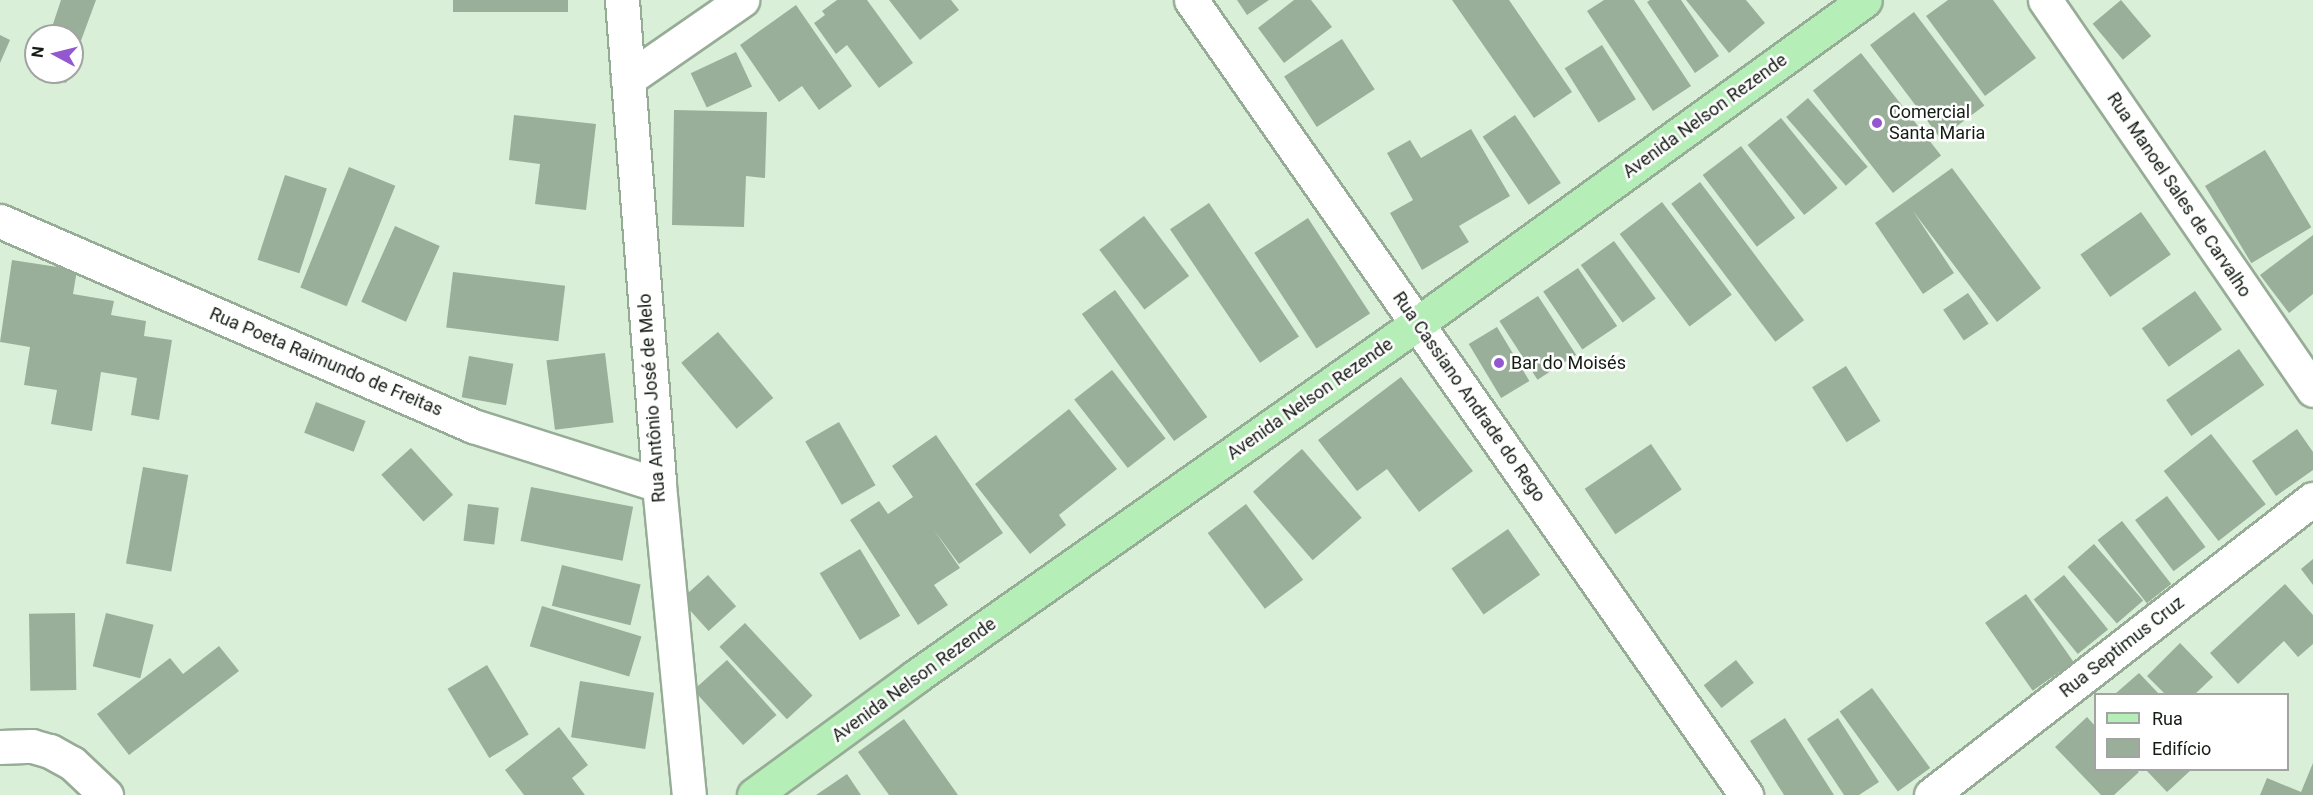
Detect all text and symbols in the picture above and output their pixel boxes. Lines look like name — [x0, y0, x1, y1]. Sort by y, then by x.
north arrow — [24, 24, 84, 84]
text: N — [28, 45, 48, 59]
street label: Avenida Nelson Rezende — [1619, 49, 1791, 183]
street label: Rua Manoel Sales de Carvalho — [2102, 88, 2256, 302]
place label: Comercial Santa Maria — [1889, 102, 1985, 144]
marker: Comercial Santa Maria — [1870, 116, 1884, 130]
street label: Rua Cassiano Andrade do Rego — [1388, 288, 1550, 506]
street label: Rua Antônio José de Melo — [634, 293, 670, 503]
street label: Rua Poeta Raimundo de Freitas — [206, 303, 446, 421]
street label: Avenida Nelson Rezende — [1223, 334, 1397, 464]
place label: Bar do Moisés — [1511, 352, 1626, 374]
marker: Bar do Moisés — [1492, 356, 1506, 370]
street label: Rua Septimus Cruz — [2055, 592, 2189, 702]
street label: Avenida Nelson Rezende — [828, 613, 1000, 747]
legend — [2094, 693, 2289, 771]
text: Rua — [2152, 708, 2183, 729]
text: Edifício — [2152, 738, 2211, 759]

